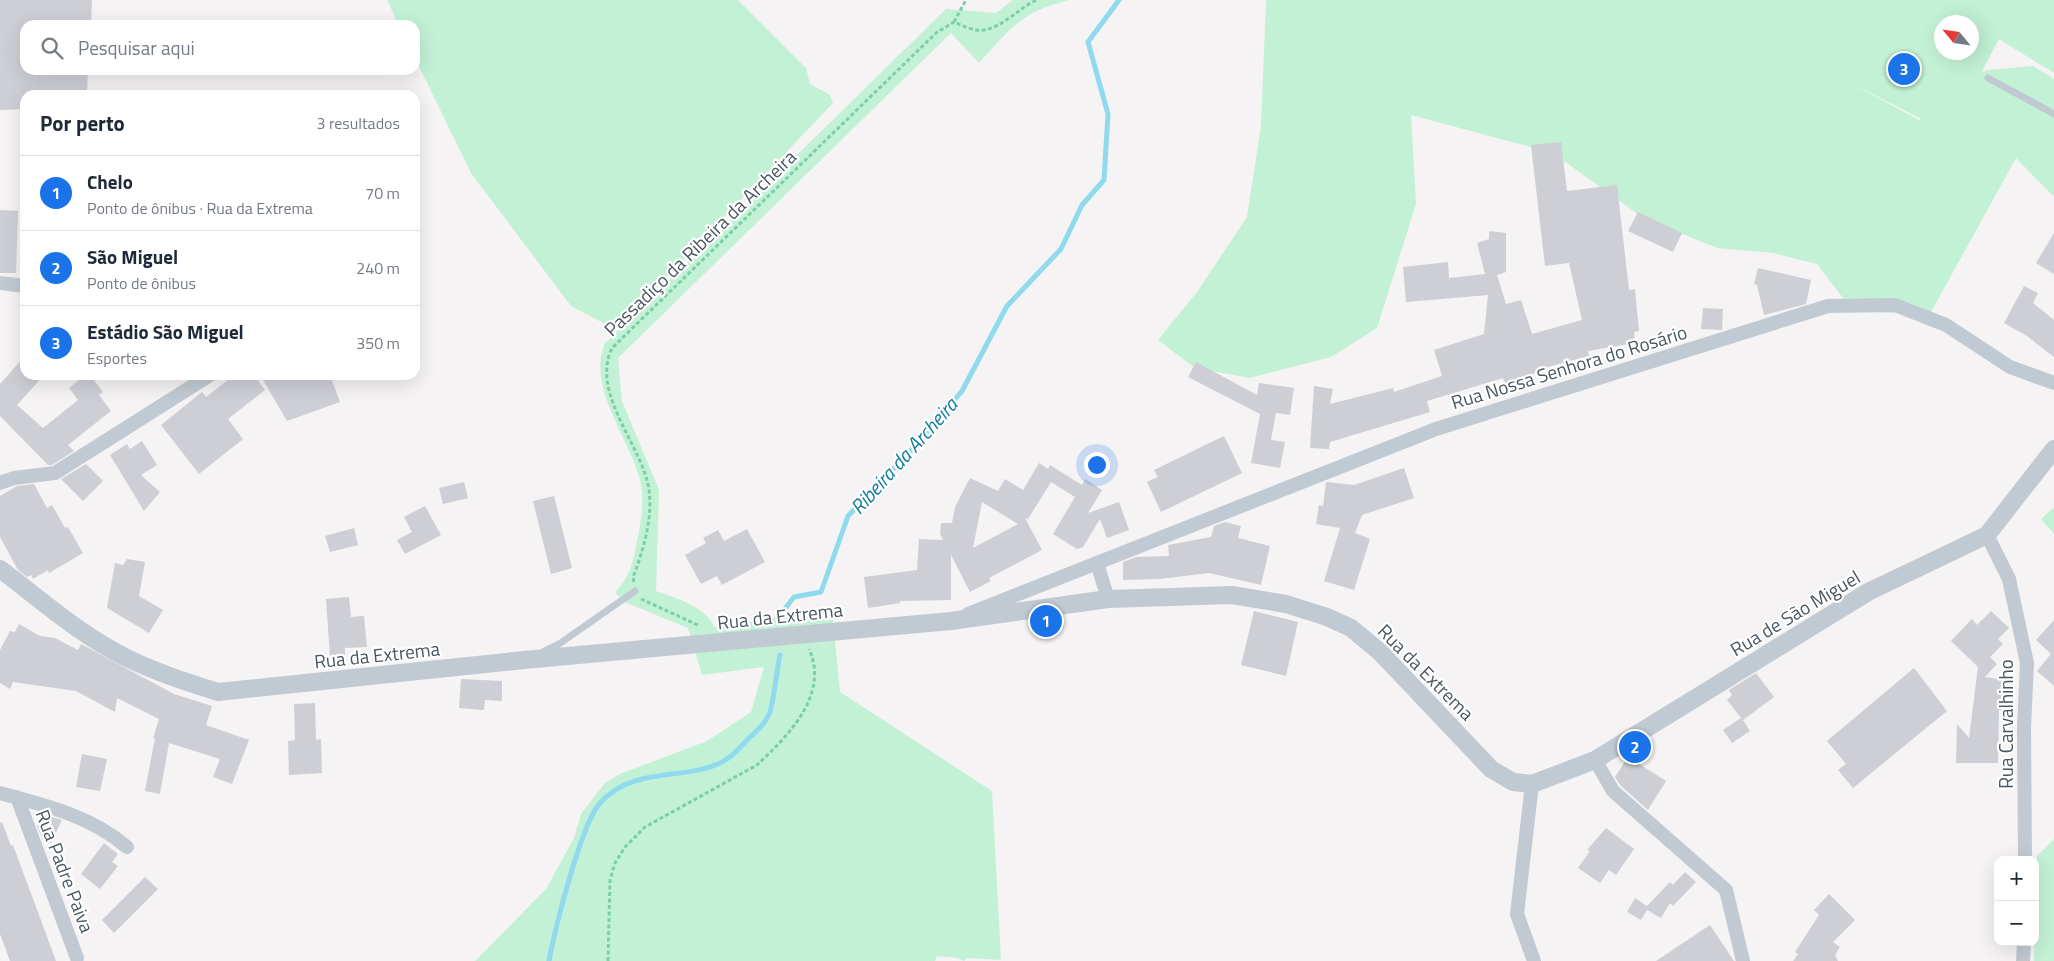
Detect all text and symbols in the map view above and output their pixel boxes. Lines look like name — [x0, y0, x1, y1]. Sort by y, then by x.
north arrow — [1934, 15, 1979, 60]
search box — [20, 20, 420, 75]
text: Pesquisar aqui — [78, 33, 195, 62]
icon: search — [38, 34, 66, 62]
pin: 3 — [1888, 50, 1920, 88]
text: Por perto — [40, 107, 125, 139]
text: 3 resultados — [316, 111, 400, 135]
street label: Passadiço da Ribeira da Archeira — [597, 142, 803, 343]
text: Chelo — [87, 167, 133, 196]
text: 1 — [52, 181, 60, 205]
text: 70 m — [365, 181, 400, 205]
text: Ponto de ônibus · Rua da Extrema — [87, 196, 313, 220]
text: São Miguel — [87, 242, 178, 271]
text: 2 — [52, 256, 60, 280]
text: 240 m — [356, 256, 400, 280]
text: Ponto de ônibus — [87, 271, 196, 295]
text: Estádio São Miguel — [87, 317, 244, 346]
street label: Rua Nossa Senhora do Rosário — [1447, 317, 1690, 416]
text: 3 — [52, 331, 60, 355]
text: 350 m — [356, 331, 400, 355]
text: Esportes — [87, 346, 147, 370]
water label: Ribeira da Archeira — [843, 389, 965, 521]
your location — [1084, 452, 1110, 478]
street label: Rua de São Miguel — [1724, 562, 1865, 663]
street label: Rua da Extrema — [716, 594, 845, 637]
pin: 1 — [1030, 602, 1062, 640]
street label: Rua da Extrema — [1371, 617, 1482, 727]
street label: Rua da Extrema — [313, 633, 442, 676]
street label: Rua Carvalhinho — [1991, 659, 2020, 789]
pin: 2 — [1619, 728, 1651, 766]
street label: Rua Padre Paiva — [29, 805, 102, 937]
map controls — [1994, 856, 2039, 946]
button: + — [1994, 856, 2039, 901]
button: − — [1994, 901, 2039, 946]

